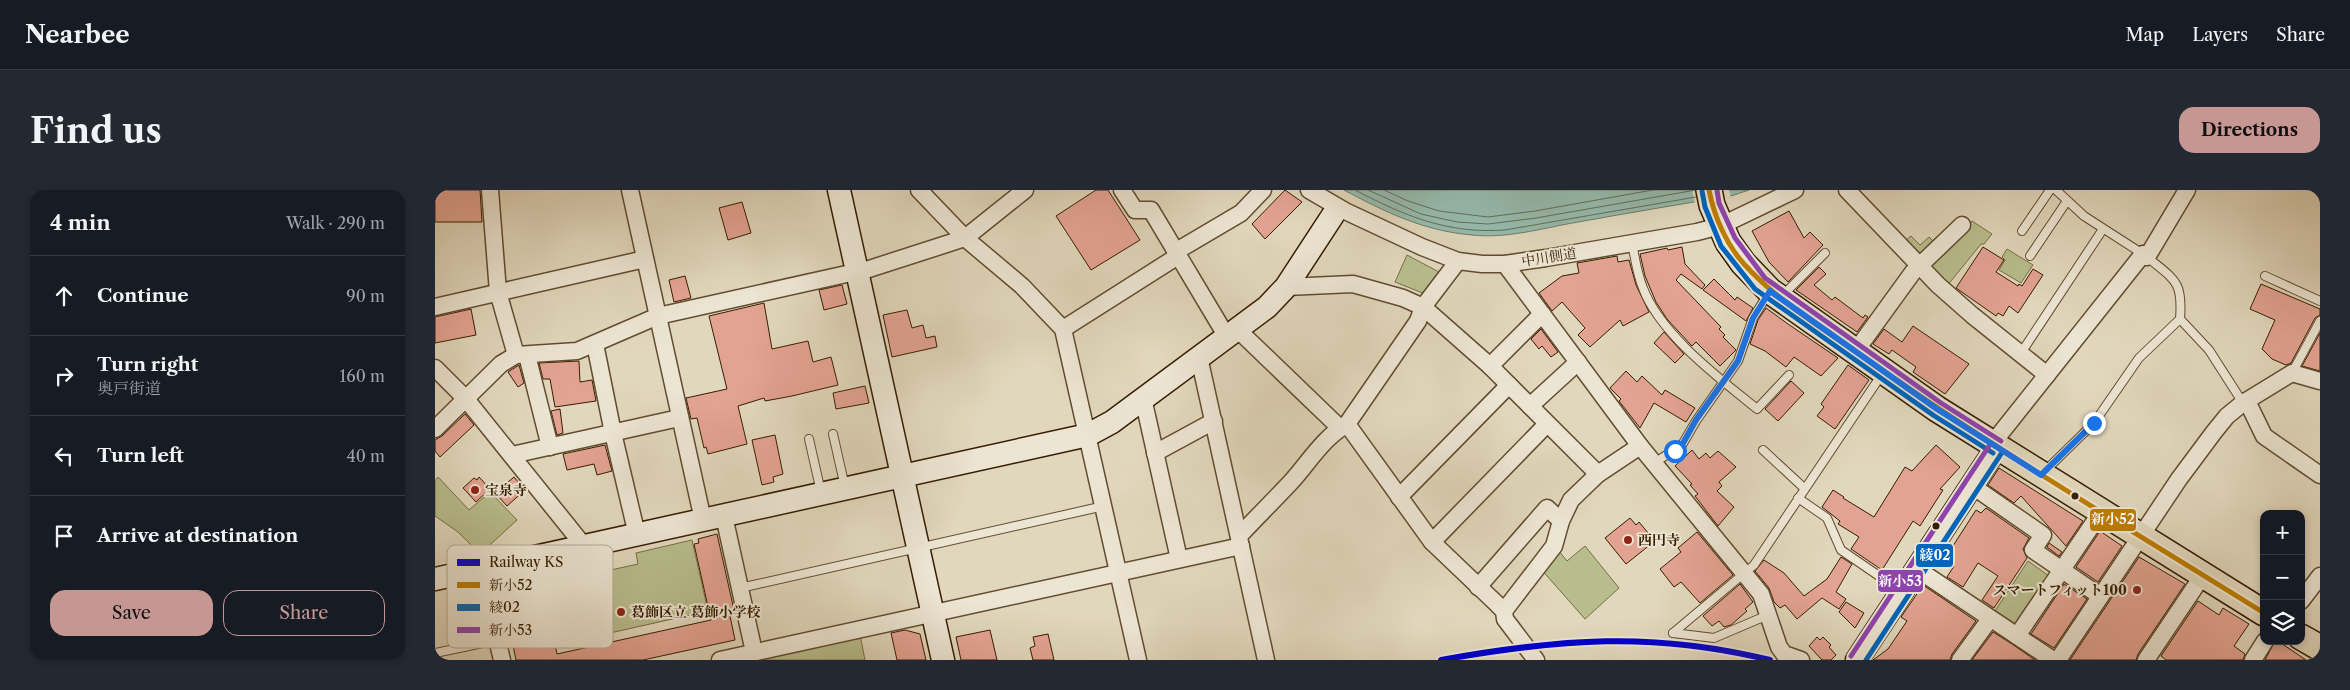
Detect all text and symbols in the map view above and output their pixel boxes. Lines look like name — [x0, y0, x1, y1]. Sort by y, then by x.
text: Nearbee — [25, 20, 130, 49]
text: Map — [2126, 24, 2164, 46]
text: Layers — [2192, 24, 2248, 46]
text: Share — [2276, 24, 2325, 46]
button: Directions — [2179, 107, 2320, 153]
text: Find us — [30, 109, 162, 152]
text: 4 min — [50, 210, 111, 235]
text: Walk · 290 m — [286, 213, 385, 233]
street label: 中川側道 — [1520, 244, 1578, 270]
icon: ahead — [50, 282, 78, 310]
text: Continue — [97, 284, 189, 307]
text: 90 m — [346, 286, 385, 306]
text: Turn right — [97, 353, 198, 376]
icon: right — [50, 362, 78, 390]
text: 160 m — [340, 366, 385, 386]
text: 奥戸街道 — [97, 378, 161, 398]
route end — [2083, 412, 2106, 435]
route start — [1664, 440, 1687, 463]
icon: left — [50, 442, 78, 470]
text: Turn left — [97, 444, 184, 467]
text: 40 m — [346, 446, 385, 466]
place label: 宝泉寺 — [485, 481, 527, 499]
marker: 宝泉寺 — [469, 484, 481, 496]
unlabelled marker — [2070, 491, 2080, 501]
line badge: 新小52 — [2089, 508, 2137, 532]
text: 新小52 — [2091, 510, 2135, 528]
map controls — [2260, 510, 2305, 645]
button: + — [2260, 510, 2305, 555]
unlabelled marker — [1931, 521, 1941, 531]
icon: arrive — [50, 522, 78, 550]
text: Arrive at destination — [97, 524, 298, 547]
place label: 西円寺 — [1638, 531, 1680, 549]
marker: 西円寺 — [1622, 534, 1634, 546]
line badge: 綾02 — [1915, 543, 1954, 568]
legend — [447, 545, 613, 648]
text: 綾02 — [1919, 546, 1951, 564]
text: Railway KS — [489, 553, 563, 571]
button: − — [2260, 555, 2305, 600]
line badge: 新小53 — [1877, 569, 1924, 593]
text: 新小53 — [1878, 572, 1922, 590]
text: 新小52 — [489, 576, 533, 594]
place label: スマートフィット100 — [1993, 581, 2127, 599]
marker: スマートフィット100 — [2131, 584, 2143, 596]
button: Save — [50, 590, 213, 636]
button: Share — [223, 590, 385, 636]
text: 綾02 — [489, 598, 520, 616]
button: layers — [2260, 600, 2305, 645]
place label: 葛飾区立 葛飾小学校 — [631, 603, 761, 621]
marker: 葛飾区立 葛飾小学校 — [615, 606, 627, 618]
text: 新小53 — [489, 621, 532, 639]

